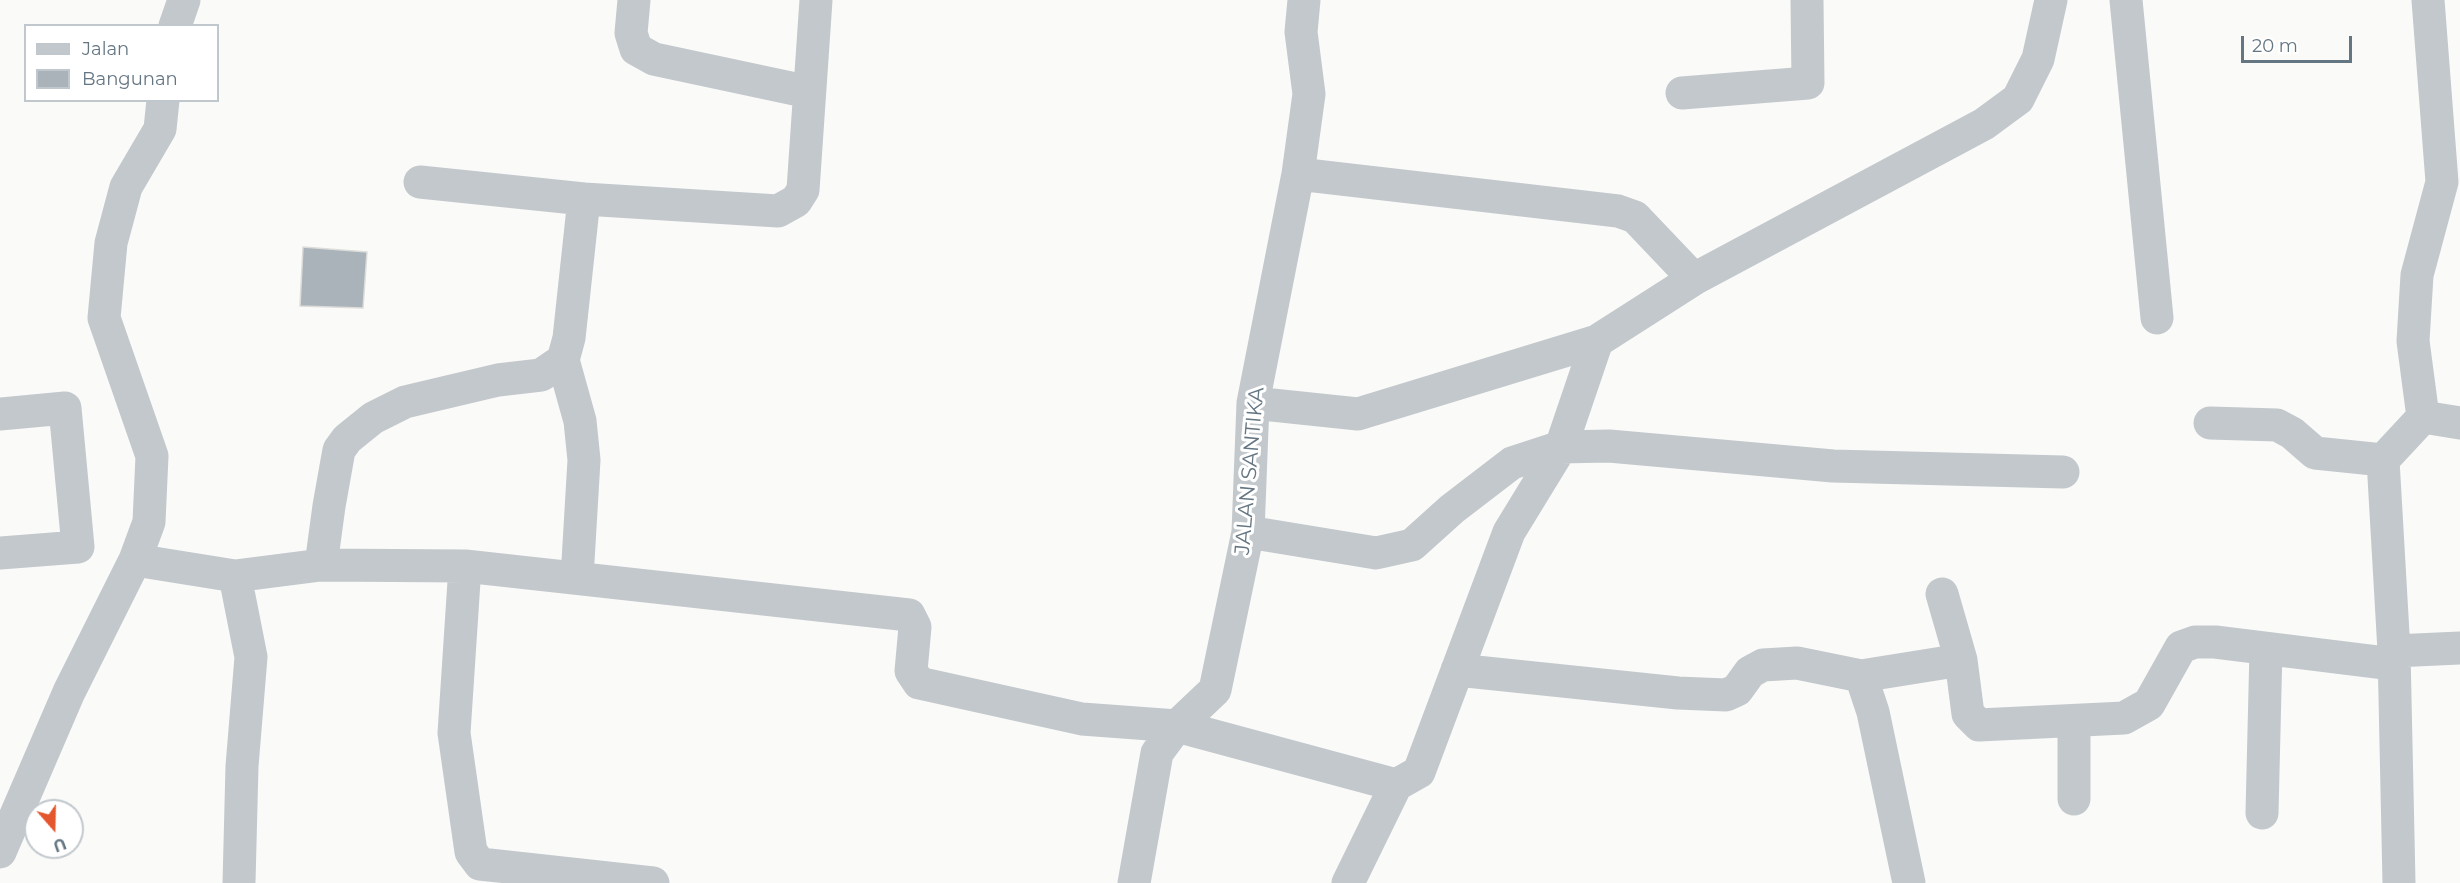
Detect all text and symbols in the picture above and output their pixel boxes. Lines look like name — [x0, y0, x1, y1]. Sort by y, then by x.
legend — [24, 24, 219, 102]
scale bar — [2244, 24, 2355, 62]
text: 20 m — [2252, 35, 2298, 57]
text: Jalan — [82, 38, 129, 60]
text: Bangunan — [82, 68, 178, 90]
street label: JALAN SANTIKA — [1230, 386, 1270, 556]
north arrow — [24, 799, 84, 859]
text: U — [50, 833, 69, 856]

